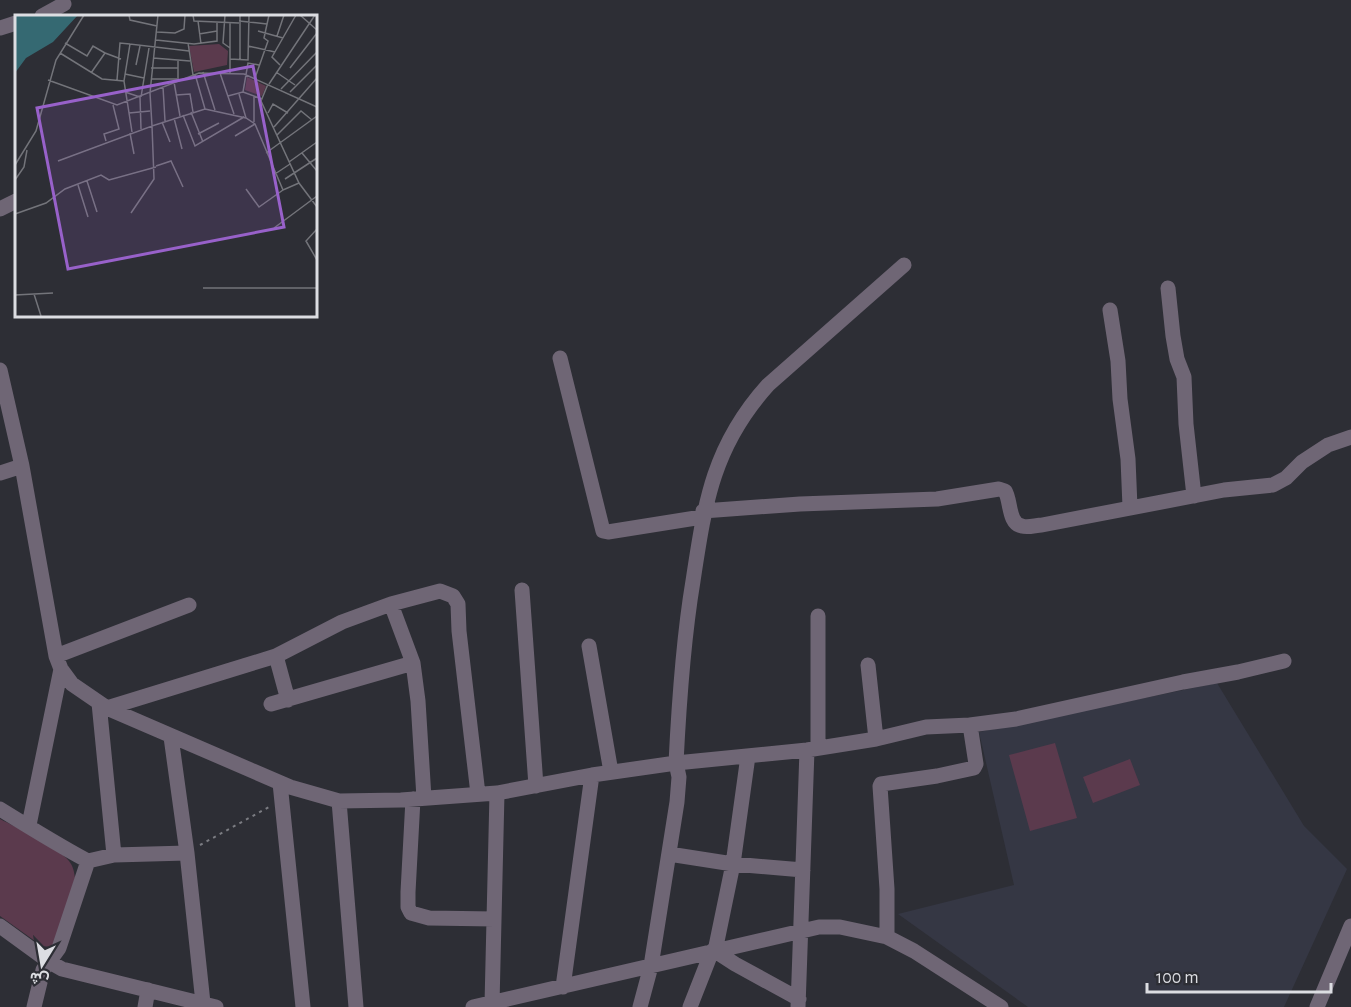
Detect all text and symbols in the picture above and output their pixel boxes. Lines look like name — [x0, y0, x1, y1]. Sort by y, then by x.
inset map — [15, 15, 316, 316]
north arrow — [12, 935, 72, 995]
scale bar — [1147, 956, 1332, 994]
text: ش — [28, 968, 50, 988]
text: 100 m — [1156, 969, 1199, 987]

